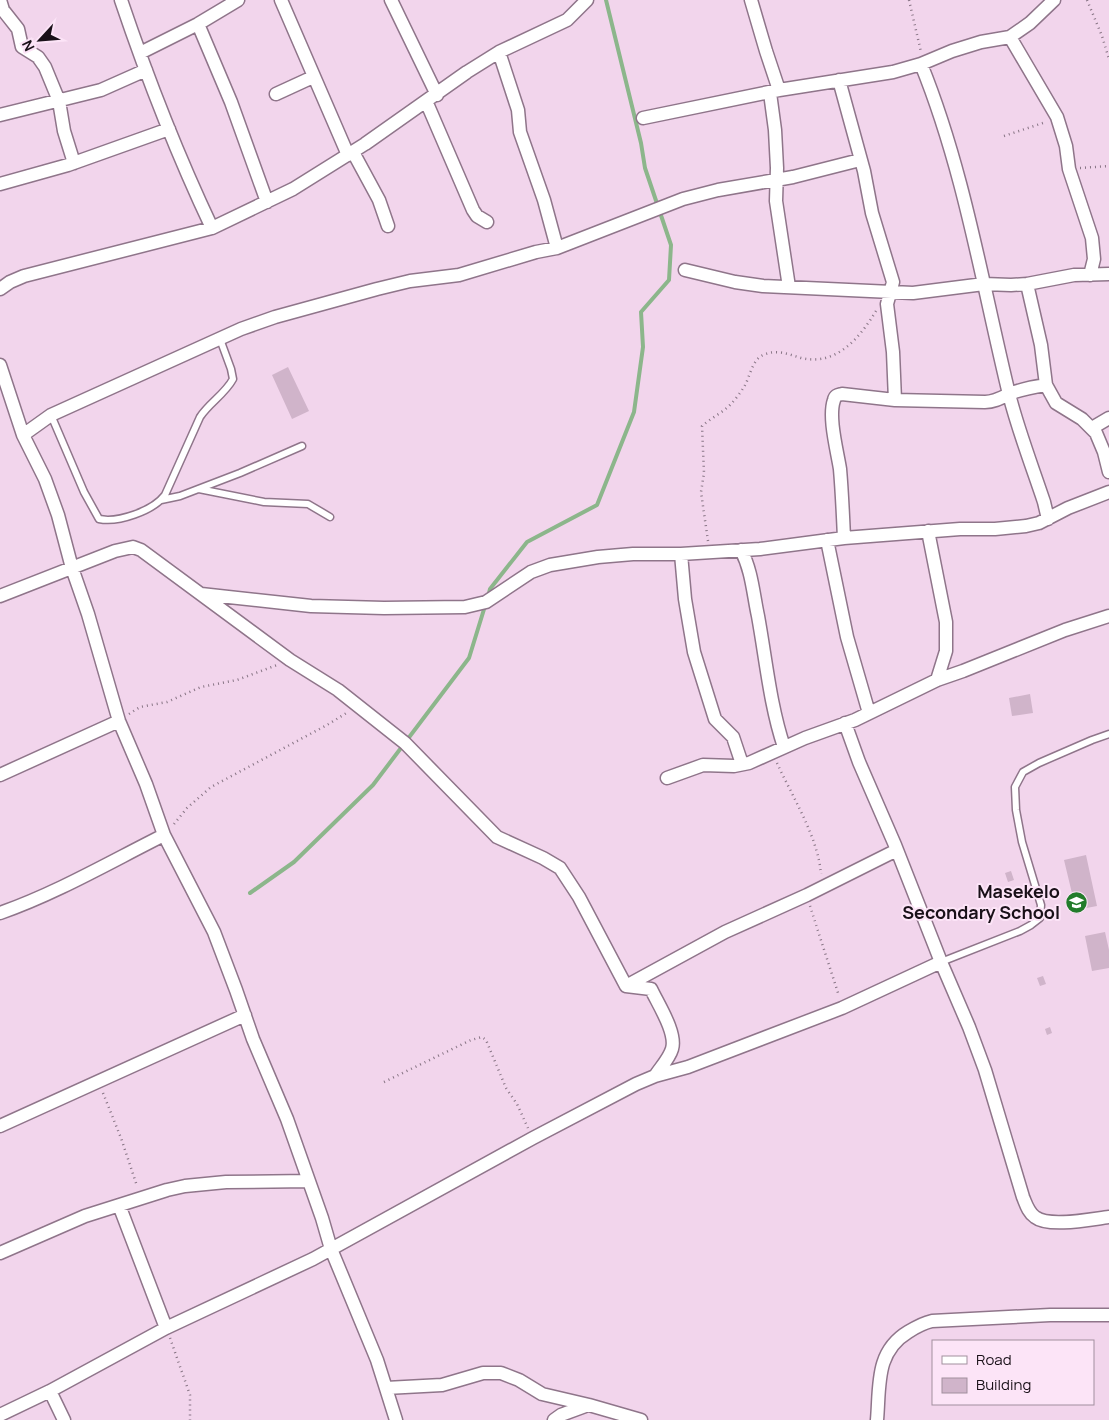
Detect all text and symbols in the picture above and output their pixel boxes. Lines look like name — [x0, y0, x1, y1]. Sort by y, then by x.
north arrow — [15, 15, 65, 65]
text: N — [17, 37, 39, 55]
place label: Masekelo Secondary School — [902, 879, 1060, 924]
school or university icon: Masekelo Secondary School — [1064, 890, 1088, 914]
legend — [932, 1340, 1094, 1405]
text: Road — [976, 1349, 1012, 1370]
text: Building — [976, 1374, 1031, 1395]

